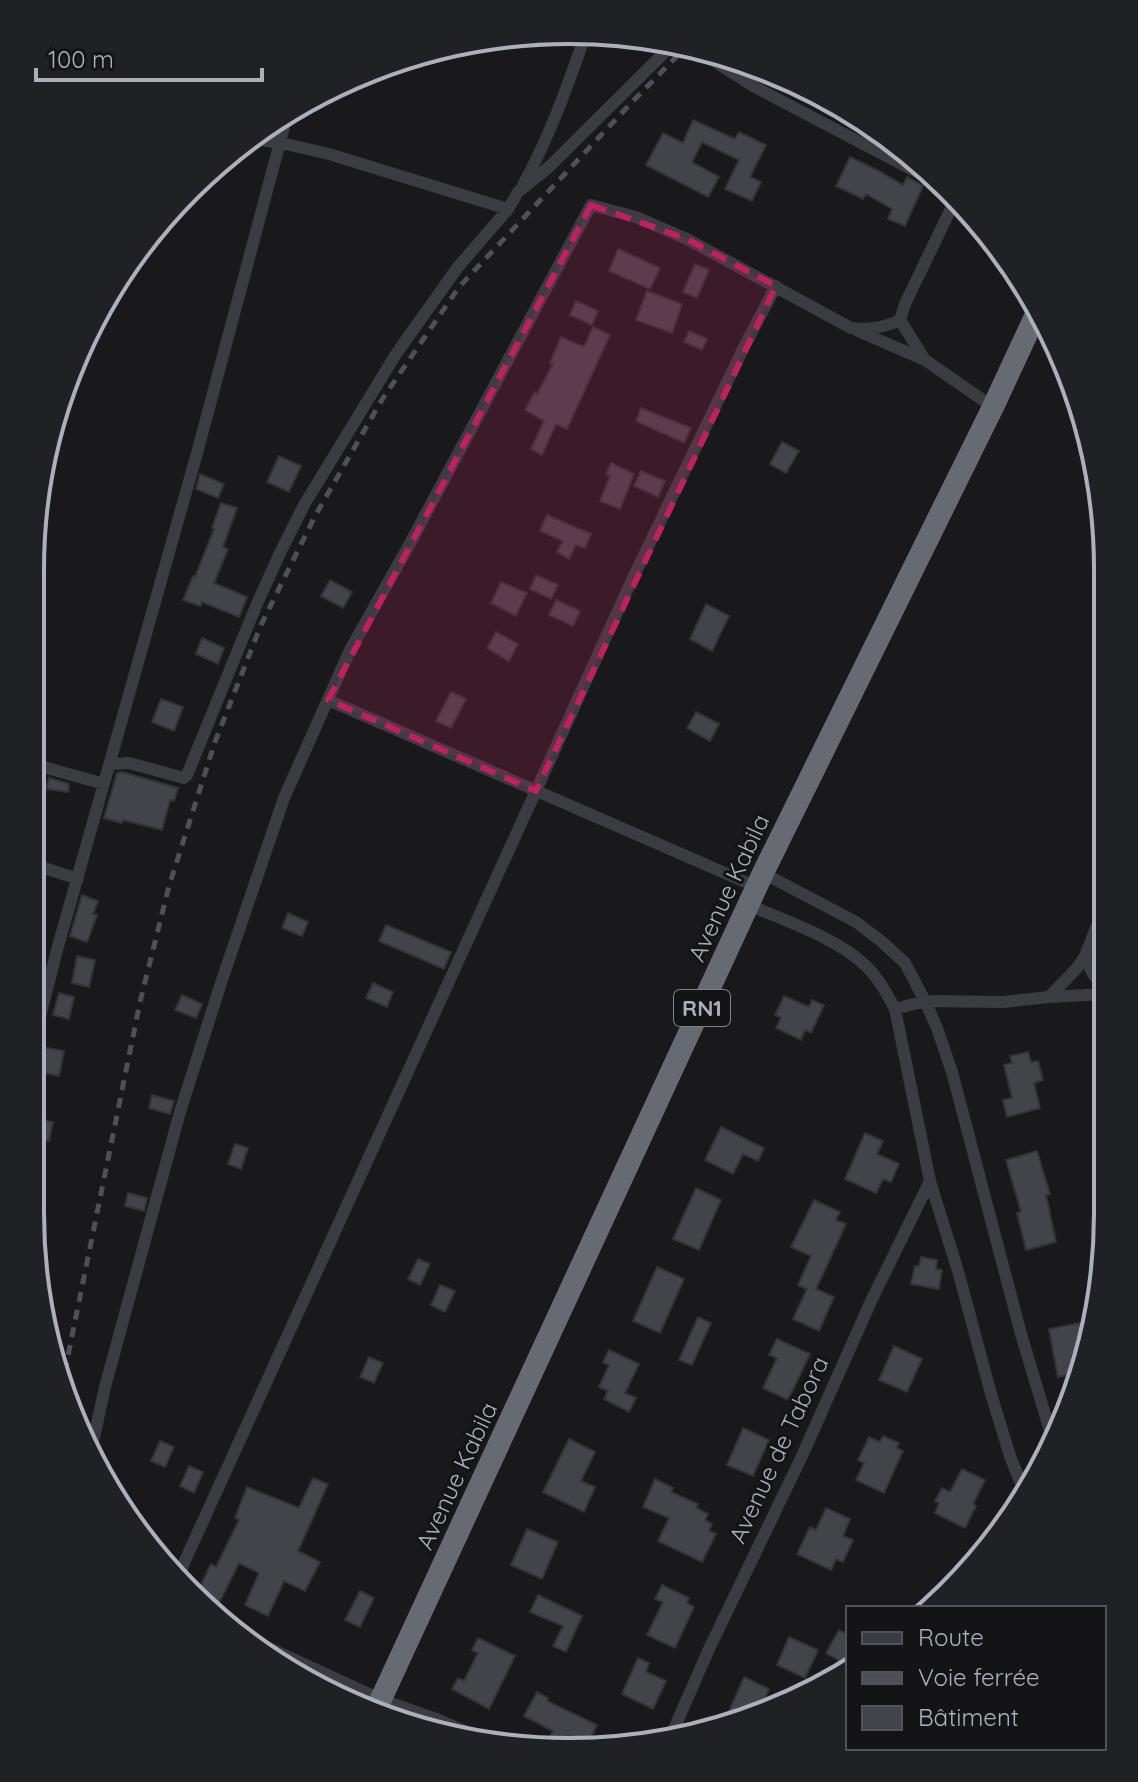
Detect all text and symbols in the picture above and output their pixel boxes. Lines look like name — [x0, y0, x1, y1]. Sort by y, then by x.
scale bar — [36, 32, 262, 82]
text: 100 m — [48, 44, 114, 74]
street label: Avenue Kabila — [681, 809, 775, 966]
road number: RN1 — [674, 990, 730, 1026]
street label: Avenue de Tabora — [722, 1351, 834, 1548]
street label: Avenue Kabila — [409, 1397, 503, 1554]
legend — [846, 1606, 1106, 1750]
text: Route — [918, 1622, 984, 1652]
text: Voie ferrée — [918, 1662, 1040, 1692]
text: Bâtiment — [918, 1702, 1019, 1732]

